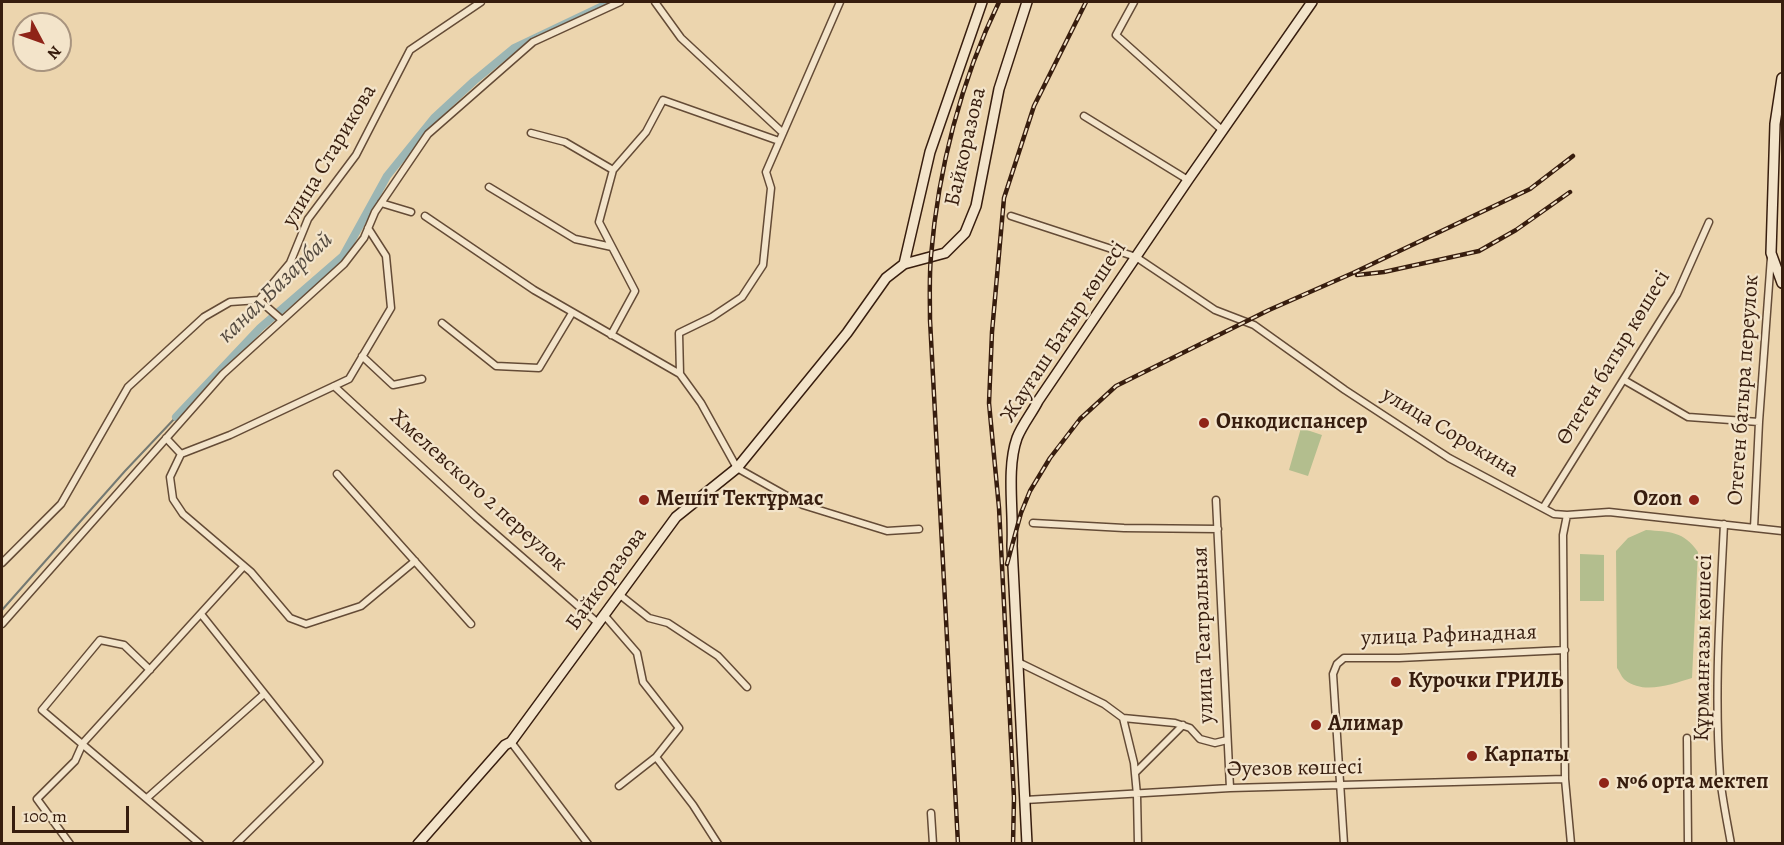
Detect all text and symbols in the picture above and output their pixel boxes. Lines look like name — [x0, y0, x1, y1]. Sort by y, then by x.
north arrow — [12, 12, 72, 72]
text: N — [42, 41, 66, 64]
street label: улица Старикова — [277, 80, 383, 232]
street label: Байкоразова — [940, 85, 992, 209]
water label: канал Базарбай — [212, 226, 340, 350]
street label: Жауғаш Батыр көшесі — [995, 236, 1133, 428]
street label: Өтеген батыр көшесі — [1551, 266, 1677, 450]
street label: Отеген батыра переулок — [1723, 274, 1765, 506]
street label: улица Сорокина — [1377, 382, 1523, 484]
street label: Хмелевского 2 переулок — [384, 404, 572, 578]
place label: Онкодиспансер — [1216, 410, 1367, 436]
marker: Онкодиспансер — [1197, 416, 1211, 430]
place label: Мешіт Тектұрмас — [656, 487, 824, 513]
place label: Ozon — [1633, 487, 1682, 513]
marker: Мешіт Тектұрмас — [637, 493, 651, 507]
marker: Ozon — [1687, 493, 1701, 507]
street label: Байкоразова — [561, 522, 653, 636]
street label: улица Театральная — [1188, 546, 1220, 724]
street label: Құрманғазы көшесі — [1689, 554, 1719, 742]
street label: улица Рафинадная — [1361, 620, 1537, 652]
place label: Курочки ГРИЛЬ — [1408, 669, 1564, 695]
marker: Курочки ГРИЛЬ — [1389, 675, 1403, 689]
place label: Алимар — [1328, 712, 1403, 738]
marker: Алимар — [1309, 718, 1323, 732]
place label: Карпаты — [1484, 743, 1569, 769]
marker: Карпаты — [1465, 749, 1479, 763]
street label: Әуезов көшесі — [1227, 755, 1363, 783]
place label: №6 орта мектеп — [1616, 770, 1769, 796]
marker: №6 орта мектеп — [1597, 776, 1611, 790]
scale bar — [15, 794, 132, 832]
text: 100 m — [23, 804, 67, 828]

